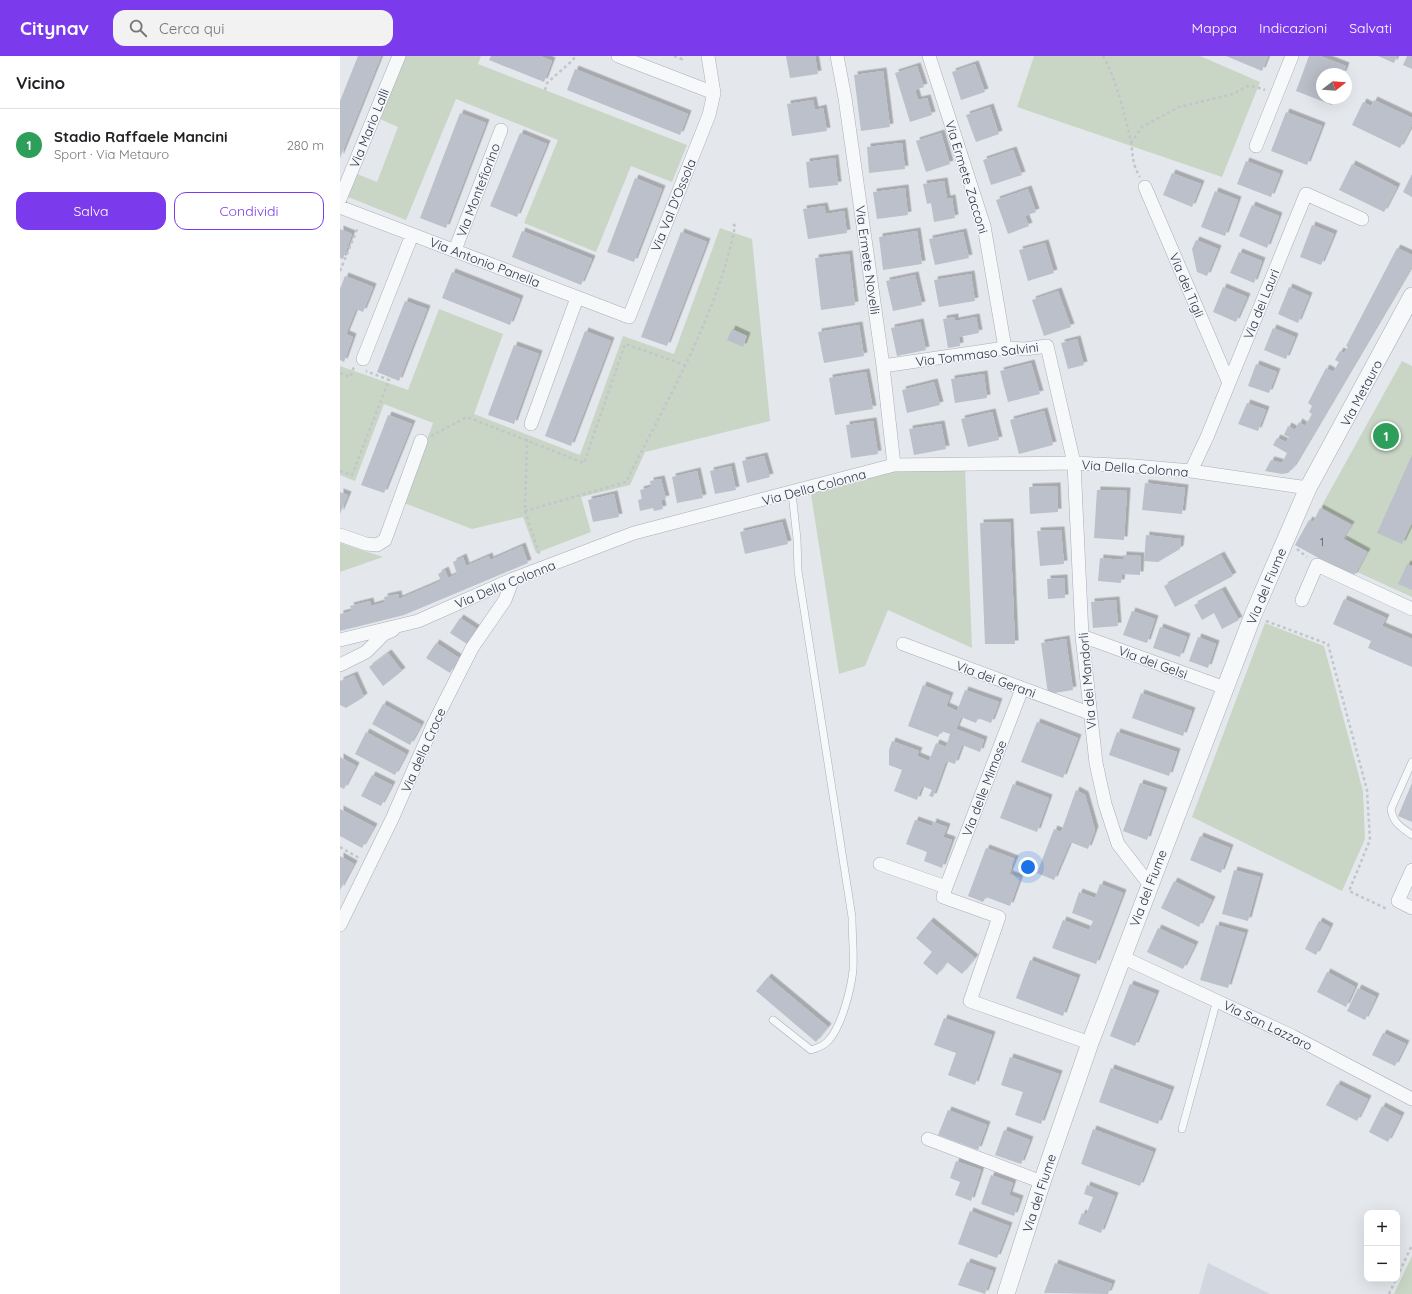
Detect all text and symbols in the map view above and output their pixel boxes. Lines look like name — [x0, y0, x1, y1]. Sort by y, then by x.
search box — [113, 10, 393, 46]
text: Citynav — [20, 16, 89, 40]
icon: search — [127, 17, 149, 39]
text: Cerca qui — [159, 19, 225, 38]
text: Mappa — [1192, 19, 1237, 37]
text: Indicazioni — [1259, 19, 1327, 37]
text: Salvati — [1349, 19, 1392, 37]
north arrow — [1316, 68, 1352, 104]
text: Vicino — [16, 72, 65, 93]
street label: Via Mario Lalli — [346, 86, 392, 170]
street label: Via Ermete Zacconi — [942, 118, 992, 236]
text: Stadio Raffaele Mancini — [54, 127, 228, 146]
text: 1 — [26, 137, 32, 153]
text: 280 m — [287, 137, 324, 153]
street label: Via Montefiorino — [453, 141, 503, 239]
text: Sport · Via Metauro — [54, 146, 169, 162]
street label: Via Val D'Ossola — [647, 156, 699, 254]
button: Salva — [16, 192, 166, 230]
button: Condividi — [174, 192, 324, 230]
street label: Via Ermete Novelli — [852, 204, 884, 316]
street label: Via Antonio Panella — [428, 234, 542, 290]
street label: Via dei Tigli — [1166, 250, 1208, 320]
street label: Via dei Lauri — [1240, 267, 1282, 341]
street label: Via Tommaso Salvini — [915, 339, 1039, 369]
street label: Via Metauro — [1337, 357, 1385, 429]
pin: 1 — [1373, 421, 1399, 451]
street label: Via Della Colonna — [1081, 456, 1189, 480]
street label: Via Della Colonna — [760, 465, 868, 509]
house number: 1 — [1320, 535, 1324, 549]
street label: Via del Fiume — [1243, 545, 1289, 627]
street label: Via Della Colonna — [452, 557, 558, 611]
street label: Via dei Mandorli — [1075, 632, 1099, 730]
street label: Via dei Gelsi — [1116, 642, 1190, 682]
street label: Via dei Gerani — [954, 657, 1038, 701]
street label: Via della Croce — [397, 705, 449, 795]
street label: Via delle Mimose — [958, 738, 1010, 838]
street label: Via del Fiume — [1126, 847, 1170, 929]
your location — [1018, 857, 1038, 877]
street label: Via San Lazzaro — [1221, 997, 1315, 1053]
street label: Via del Fiume — [1019, 1152, 1059, 1234]
map controls — [1364, 1210, 1400, 1282]
button: + — [1364, 1210, 1400, 1246]
button: − — [1364, 1246, 1400, 1282]

